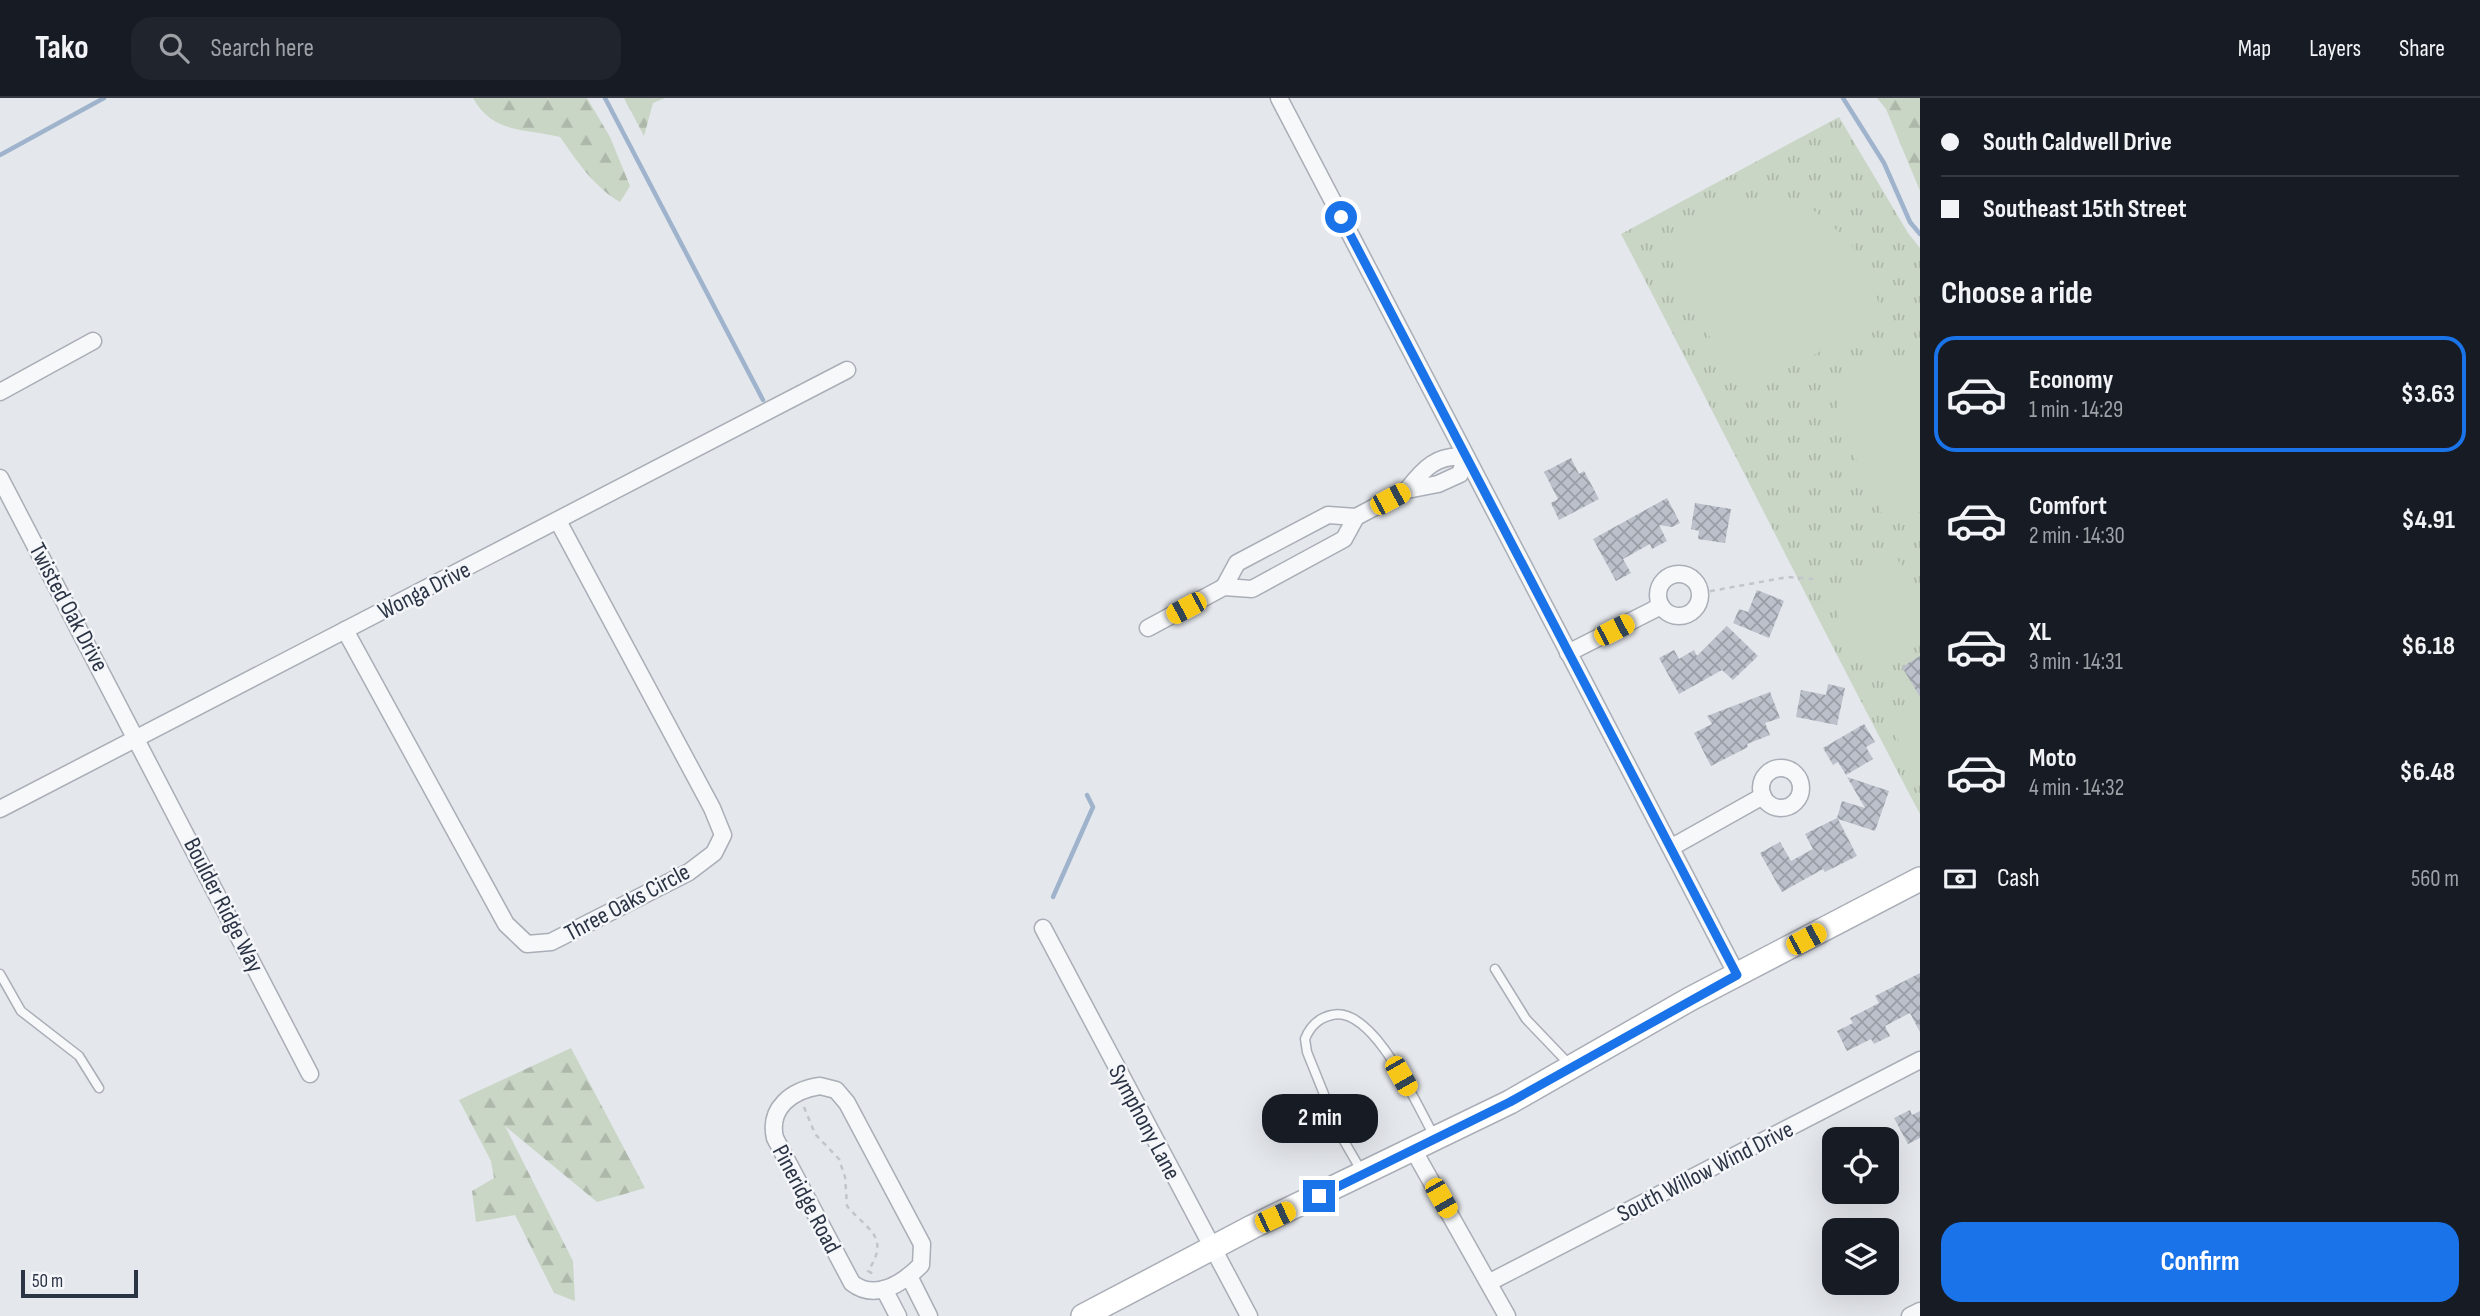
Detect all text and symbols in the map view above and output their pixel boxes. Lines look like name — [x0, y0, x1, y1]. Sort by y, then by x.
search box — [131, 17, 621, 80]
text: Tako — [35, 28, 89, 68]
icon: search — [155, 29, 193, 67]
text: Search here — [211, 33, 314, 64]
text: Map — [2238, 34, 2271, 63]
text: Layers — [2309, 34, 2361, 63]
text: Share — [2399, 34, 2445, 63]
text: South Caldwell Drive — [1983, 127, 2172, 158]
text: Southeast 15th Street — [1983, 194, 2187, 225]
route start — [1325, 201, 1357, 233]
text: Choose a ride — [1941, 274, 2093, 313]
icon: car — [1945, 363, 2008, 426]
text: Economy — [2029, 365, 2113, 396]
text: $3.63 — [2401, 379, 2455, 410]
text: 1 min · 14:29 — [2029, 396, 2123, 424]
car — [1367, 480, 1414, 518]
icon: car — [1945, 489, 2008, 552]
text: Comfort — [2029, 491, 2107, 522]
text: $4.91 — [2402, 505, 2455, 536]
text: 2 min · 14:30 — [2029, 522, 2125, 550]
street label: Twisted Oak Drive — [23, 538, 115, 677]
street label: Wonga Drive — [373, 555, 475, 626]
car — [1163, 589, 1210, 627]
car — [1591, 611, 1638, 649]
icon: car — [1945, 615, 2008, 678]
text: XL — [2029, 617, 2051, 648]
text: $6.18 — [2401, 631, 2455, 662]
text: 3 min · 14:31 — [2029, 648, 2123, 676]
icon: car — [1945, 741, 2008, 804]
text: Moto — [2029, 743, 2077, 774]
text: $6.48 — [2399, 757, 2455, 788]
text: 4 min · 14:32 — [2029, 774, 2124, 802]
street label: Boulder Ridge Way — [177, 833, 270, 977]
street label: Three Oaks Circle — [560, 857, 695, 948]
icon: cash — [1941, 860, 1979, 898]
text: Cash — [1997, 863, 2040, 894]
text: 560 m — [2411, 865, 2459, 893]
car — [1783, 920, 1830, 958]
car — [1382, 1053, 1421, 1099]
street label: Symphony Lane — [1102, 1060, 1187, 1185]
callout: 2 min — [1261, 1094, 1377, 1144]
text: 2 min — [1298, 1104, 1342, 1132]
street label: South Willow Wind Drive — [1612, 1115, 1798, 1228]
map controls — [1822, 1127, 1899, 1295]
button: locate — [1822, 1127, 1899, 1204]
street label: Pineridge Road — [766, 1140, 847, 1258]
car — [1422, 1175, 1461, 1221]
route end — [1303, 1180, 1335, 1212]
car — [1252, 1199, 1299, 1235]
button: layers — [1822, 1218, 1899, 1295]
button: Confirm — [1941, 1222, 2459, 1302]
scale bar — [21, 1267, 138, 1299]
text: 50 m — [32, 1270, 63, 1293]

